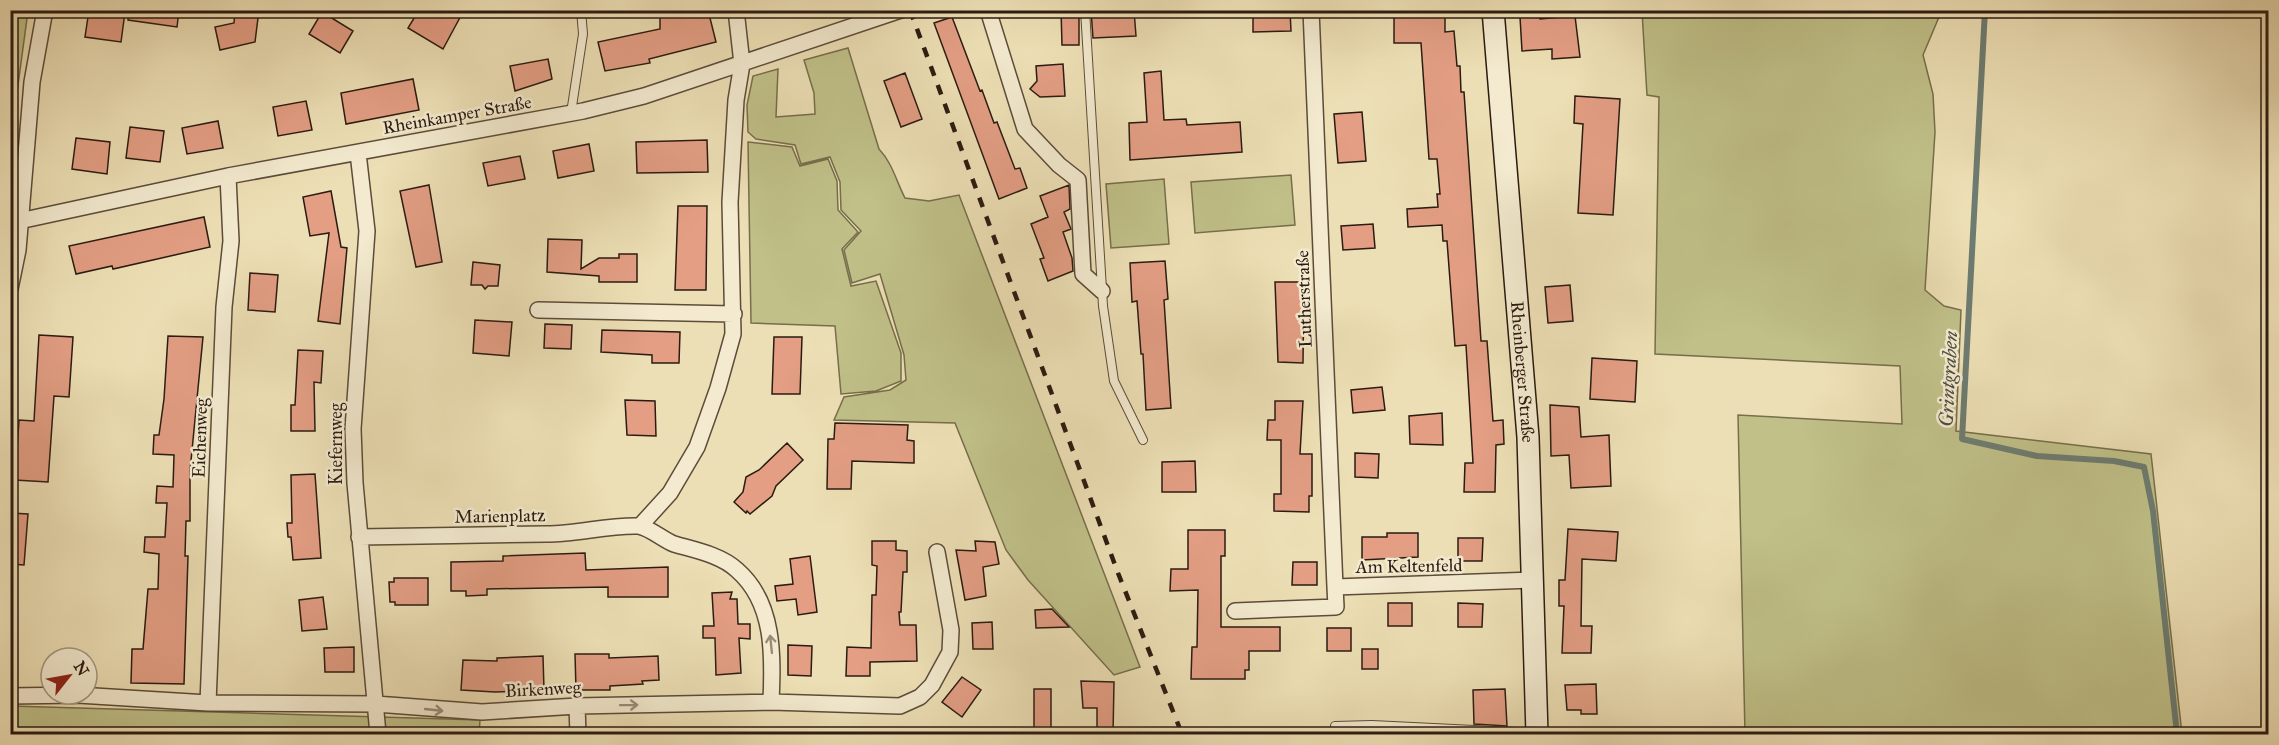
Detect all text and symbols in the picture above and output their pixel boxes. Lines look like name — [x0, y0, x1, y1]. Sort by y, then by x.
street label: Rheinkamper Straße — [381, 91, 533, 139]
street label: Lutherstraße — [1291, 250, 1317, 348]
street label: Rheinberger Straße — [1506, 300, 1539, 443]
water label: Grintgraben — [1934, 330, 1963, 428]
street label: Eichenweg — [188, 397, 213, 478]
street label: Kiefernweg — [325, 402, 348, 485]
street label: Marienplatz — [454, 504, 546, 528]
street label: Am Keltenfeld — [1354, 554, 1463, 578]
one-way arrow — [765, 634, 776, 654]
north arrow — [39, 646, 99, 706]
text: N — [70, 658, 93, 680]
street label: Birkenweg — [504, 676, 582, 703]
one-way arrow — [618, 699, 638, 711]
one-way arrow — [424, 705, 444, 716]

